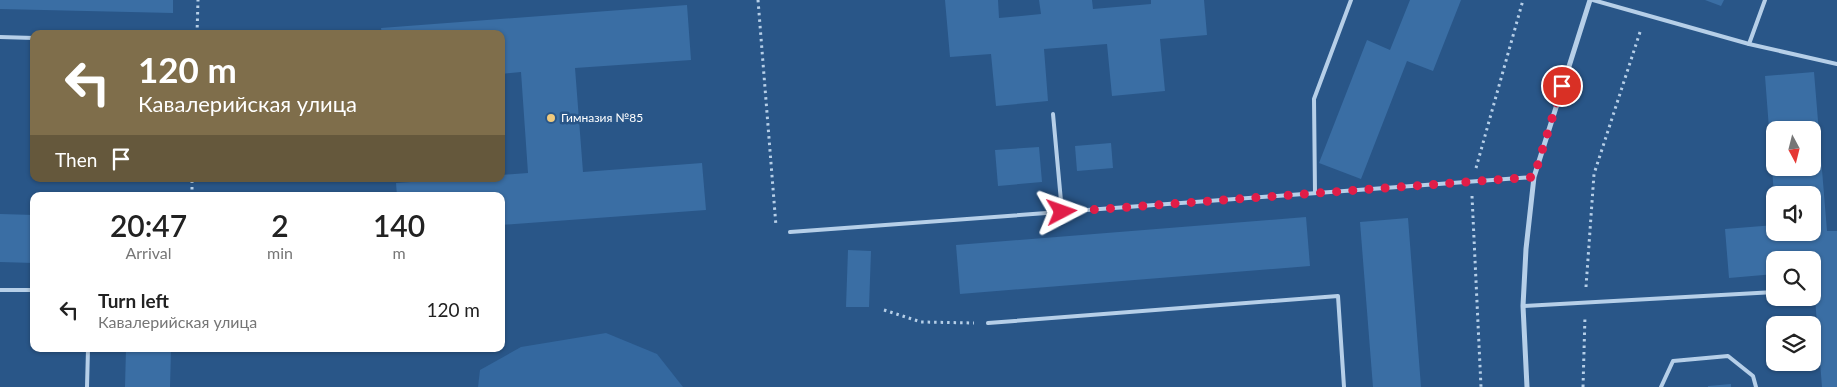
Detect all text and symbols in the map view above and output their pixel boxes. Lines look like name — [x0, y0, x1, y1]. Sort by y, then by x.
text: 120 m — [138, 48, 237, 90]
icon: left — [55, 50, 120, 115]
pin — [1541, 65, 1583, 107]
icon: arrive — [1548, 72, 1576, 100]
text: Кавалерийская улица — [138, 90, 357, 117]
place label: Гимназия №85 — [561, 110, 643, 125]
marker: Гимназия №85 — [545, 112, 557, 124]
north arrow — [1766, 121, 1821, 176]
map controls — [1766, 121, 1821, 371]
icon: arrive — [107, 145, 135, 173]
text: Then — [55, 148, 97, 171]
position arrow — [1035, 185, 1087, 237]
button: sound — [1766, 186, 1821, 241]
text: 20:47 — [110, 207, 187, 243]
text: 2 — [271, 207, 289, 243]
text: 140 — [373, 207, 425, 243]
text: Arrival — [125, 243, 172, 262]
text: min — [267, 243, 293, 262]
text: m — [392, 243, 406, 262]
button: search — [1766, 251, 1821, 306]
text: Turn left — [98, 289, 169, 312]
icon: left — [55, 296, 83, 324]
text: 120 m — [426, 298, 480, 321]
text: Кавалерийская улица — [98, 312, 257, 331]
button: layers — [1766, 316, 1821, 371]

